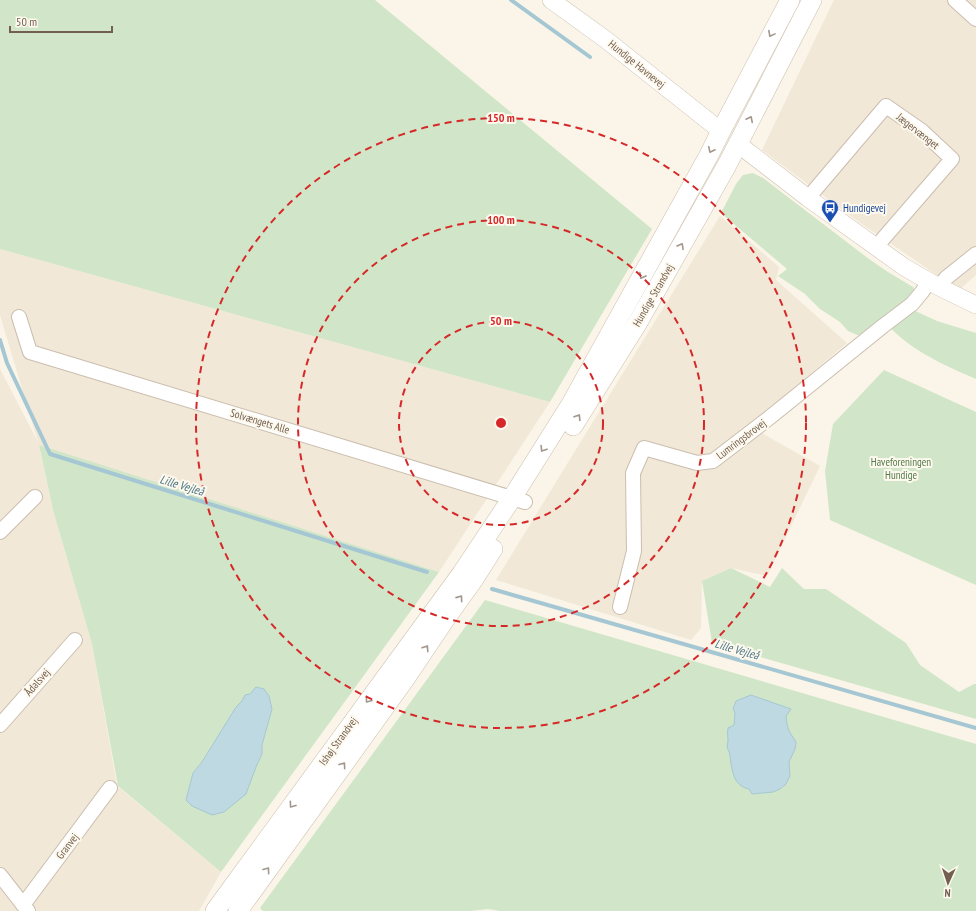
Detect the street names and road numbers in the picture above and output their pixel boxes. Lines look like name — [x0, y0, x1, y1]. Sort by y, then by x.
street label: Hundige Havnevej — [606, 37, 668, 91]
street label: Jægervænget — [893, 109, 942, 152]
street label: Hundige Strandvej — [629, 261, 677, 329]
street label: Solvængets Alle — [229, 405, 292, 437]
street label: Lumringsbrovej — [713, 416, 769, 462]
street label: Ådalsvej — [21, 665, 53, 699]
street label: Ishøj Strandvej — [316, 714, 360, 768]
street label: Granvej — [53, 830, 81, 862]

